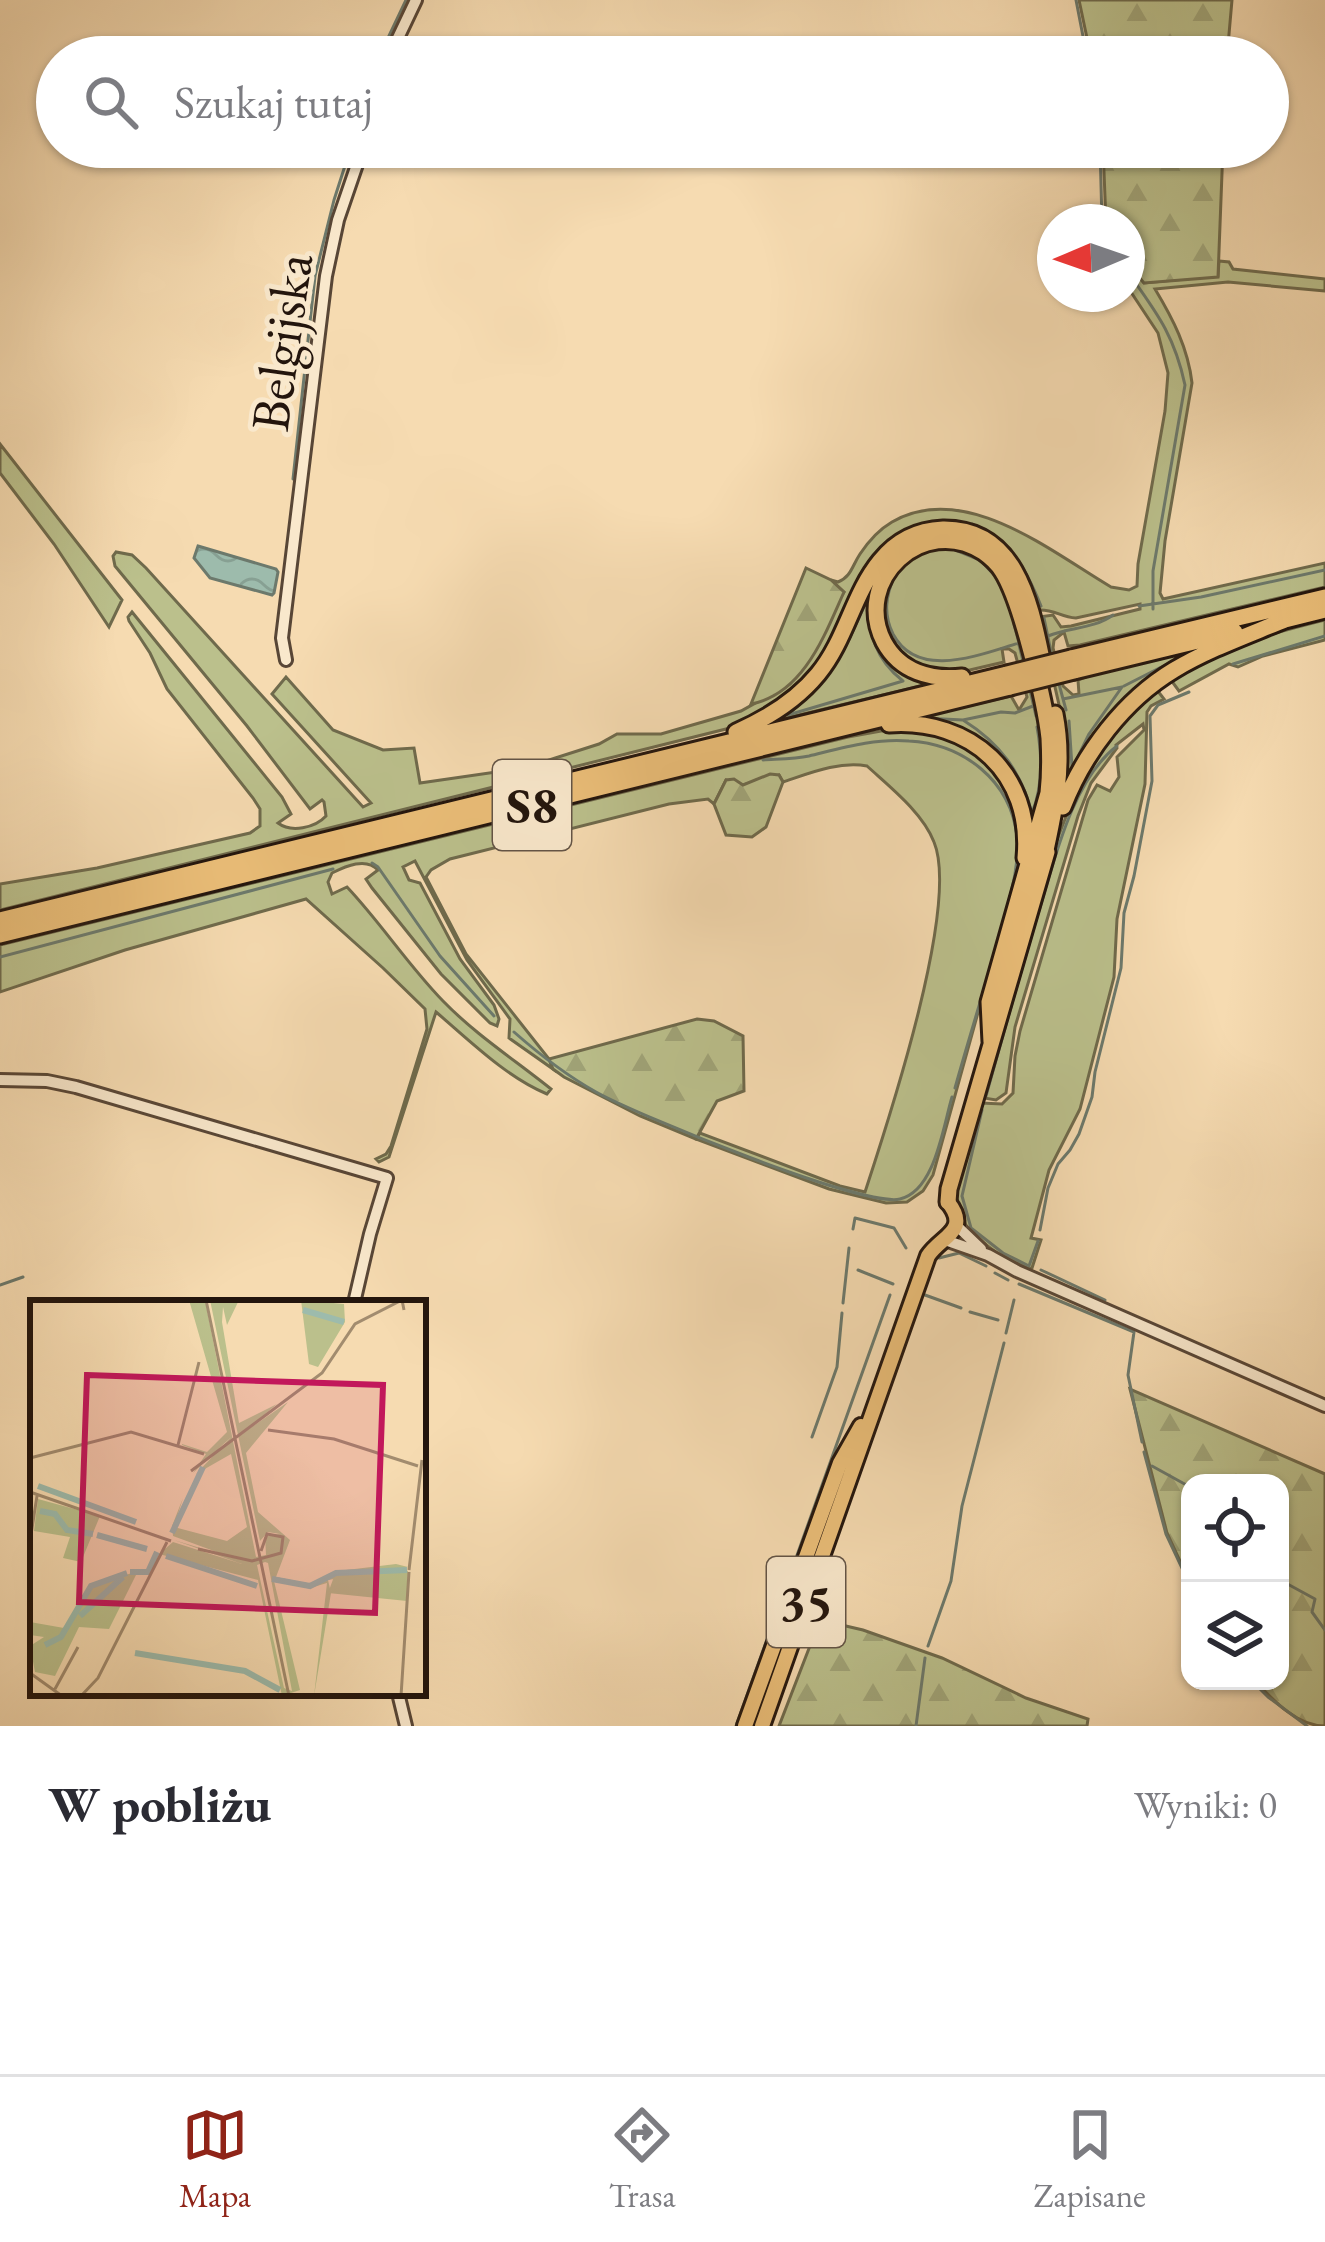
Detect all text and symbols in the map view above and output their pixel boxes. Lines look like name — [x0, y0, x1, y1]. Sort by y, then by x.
search box — [36, 36, 1289, 168]
icon: search — [78, 69, 144, 135]
text: Szukaj tutaj — [174, 73, 373, 131]
north arrow — [1037, 204, 1145, 312]
street label: Belgijska — [234, 248, 328, 435]
road number: S8 — [493, 760, 571, 850]
inset map — [30, 1300, 426, 1696]
map controls — [1181, 1474, 1289, 1690]
button: locate — [1181, 1474, 1289, 1582]
road number: 35 — [767, 1557, 845, 1647]
button: layers — [1181, 1582, 1289, 1690]
text: W pobliżu — [48, 1771, 271, 1837]
text: Wyniki: 0 — [1134, 1779, 1277, 1830]
tab: Mapa — [179, 2102, 251, 2217]
tab: Trasa — [609, 2102, 676, 2217]
tab: Zapisane — [1034, 2102, 1146, 2217]

